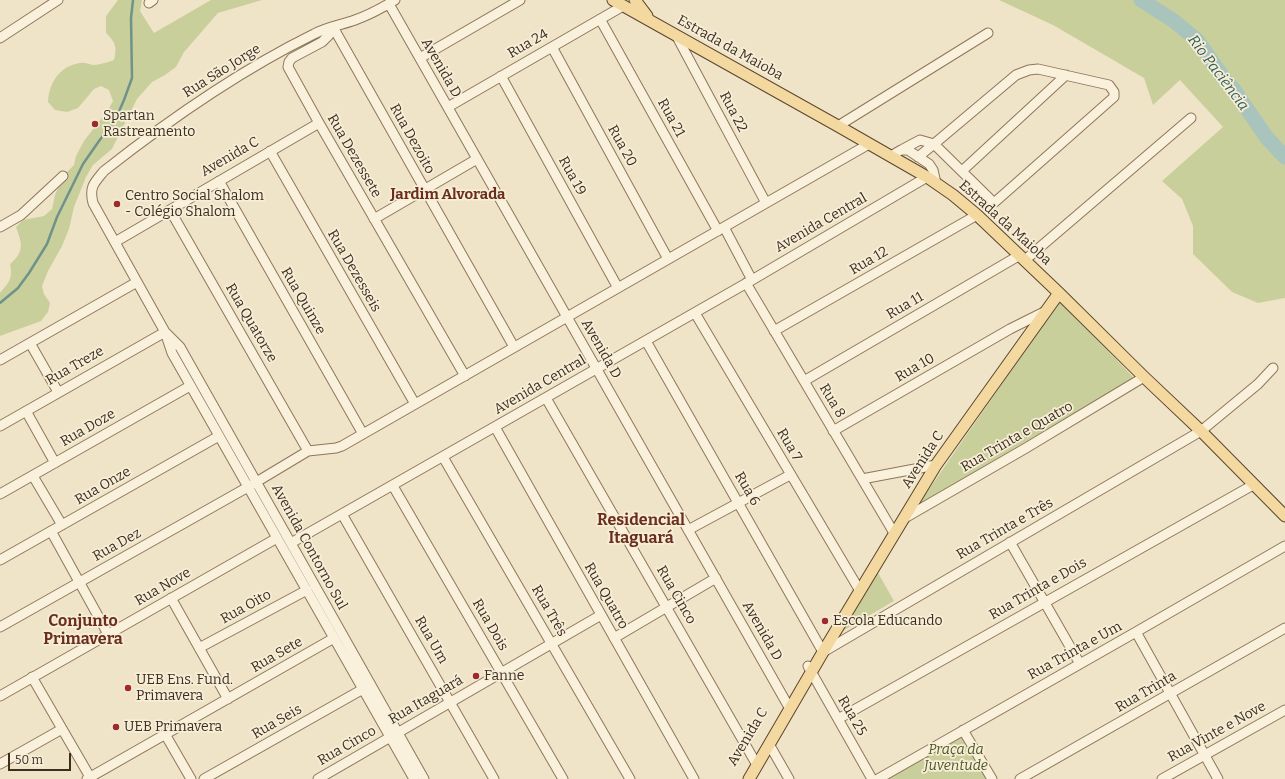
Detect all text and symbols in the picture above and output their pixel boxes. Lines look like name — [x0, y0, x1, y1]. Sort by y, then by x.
street label: Estrada da Maioba — [674, 12, 786, 84]
street label: Rua 24 — [505, 26, 551, 62]
water label: Rio Paciência — [1184, 32, 1252, 114]
street label: Avenida D — [417, 35, 465, 101]
street label: Rua São Jorge — [180, 40, 264, 102]
street label: Rua 22 — [715, 89, 751, 135]
street label: Rua 21 — [654, 96, 688, 140]
street label: Rua Dezoito — [386, 101, 438, 177]
place label: Spartan Rastreamento — [103, 108, 195, 140]
street label: Rua Dezessete — [323, 111, 385, 201]
marker: Spartan Rastreamento — [90, 119, 100, 129]
street label: Rua 20 — [604, 122, 640, 170]
street label: Avenida C — [198, 134, 262, 180]
street label: Rua 19 — [554, 154, 590, 198]
street label: Estrada da Maioba — [955, 177, 1055, 269]
district label: Jardim Alvorada — [390, 186, 506, 204]
place label: Centro Social Shalom - Colégio Shalom — [125, 188, 264, 220]
street label: Avenida Central — [772, 190, 870, 256]
marker: Centro Social Shalom - Colégio Shalom — [112, 199, 122, 209]
street label: Rua Dezesseis — [324, 227, 384, 315]
street label: Rua 12 — [847, 243, 891, 279]
street label: Rua Quinze — [277, 264, 329, 338]
street label: Rua Quatorze — [222, 281, 280, 365]
street label: Rua 11 — [884, 289, 926, 323]
street label: Avenida D — [577, 316, 625, 382]
street label: Rua Treze — [43, 343, 107, 389]
street label: Rua 10 — [892, 350, 938, 386]
street label: Avenida Central — [491, 352, 589, 418]
street label: Rua 8 — [815, 381, 849, 421]
street label: Rua Trinta e Quatro — [958, 398, 1076, 476]
street label: Rua Doze — [58, 406, 118, 450]
street label: Rua 7 — [773, 426, 805, 464]
street label: Avenida C — [898, 428, 948, 492]
street label: Rua Onze — [72, 463, 134, 509]
street label: Rua 6 — [731, 469, 763, 509]
street label: Avenida Contorno Sul — [268, 481, 350, 613]
street label: Rua Trinta e Três — [954, 494, 1056, 564]
district label: Residencial Itaguará — [597, 511, 685, 549]
street label: Rua Dez — [90, 525, 144, 565]
street label: Rua Trinta e Dois — [986, 554, 1090, 624]
street label: Rua Quatro — [580, 560, 632, 632]
street label: Rua Cinco — [653, 563, 699, 627]
street label: Rua Nove — [132, 564, 194, 610]
street label: Rua Três — [528, 582, 570, 640]
street label: Rua Oito — [218, 586, 274, 628]
street label: Rua Dois — [468, 596, 512, 654]
street label: Avenida D — [738, 598, 786, 664]
district label: Conjunto Primavera — [43, 612, 123, 650]
street label: Rua Um — [411, 613, 451, 667]
place label: Escola Educando — [833, 613, 943, 629]
marker: Escola Educando — [820, 616, 830, 626]
street label: Rua Trinta e Um — [1025, 618, 1125, 684]
street label: Rua Sete — [248, 634, 306, 676]
place label: Fanne — [484, 668, 524, 684]
street label: Rua Trinta — [1113, 668, 1179, 716]
marker: Fanne — [471, 671, 481, 681]
place label: UEB Ens. Fund. Primavera — [136, 672, 233, 704]
street label: Rua Itaguará — [386, 672, 466, 728]
marker: UEB Ens. Fund. Primavera — [123, 683, 133, 693]
street label: Rua 25 — [834, 693, 870, 739]
street label: Rua Vinte e Nove — [1165, 698, 1269, 766]
street label: Rua Seis — [249, 701, 305, 743]
street label: Avenida C — [724, 705, 772, 769]
place label: UEB Primavera — [124, 719, 222, 735]
marker: UEB Primavera — [111, 722, 121, 732]
street label: Rua Cinco — [315, 723, 379, 769]
park label: Praça da Juventude — [924, 742, 988, 774]
scale bar — [10, 745, 73, 771]
text: 50 m — [15, 753, 43, 767]

